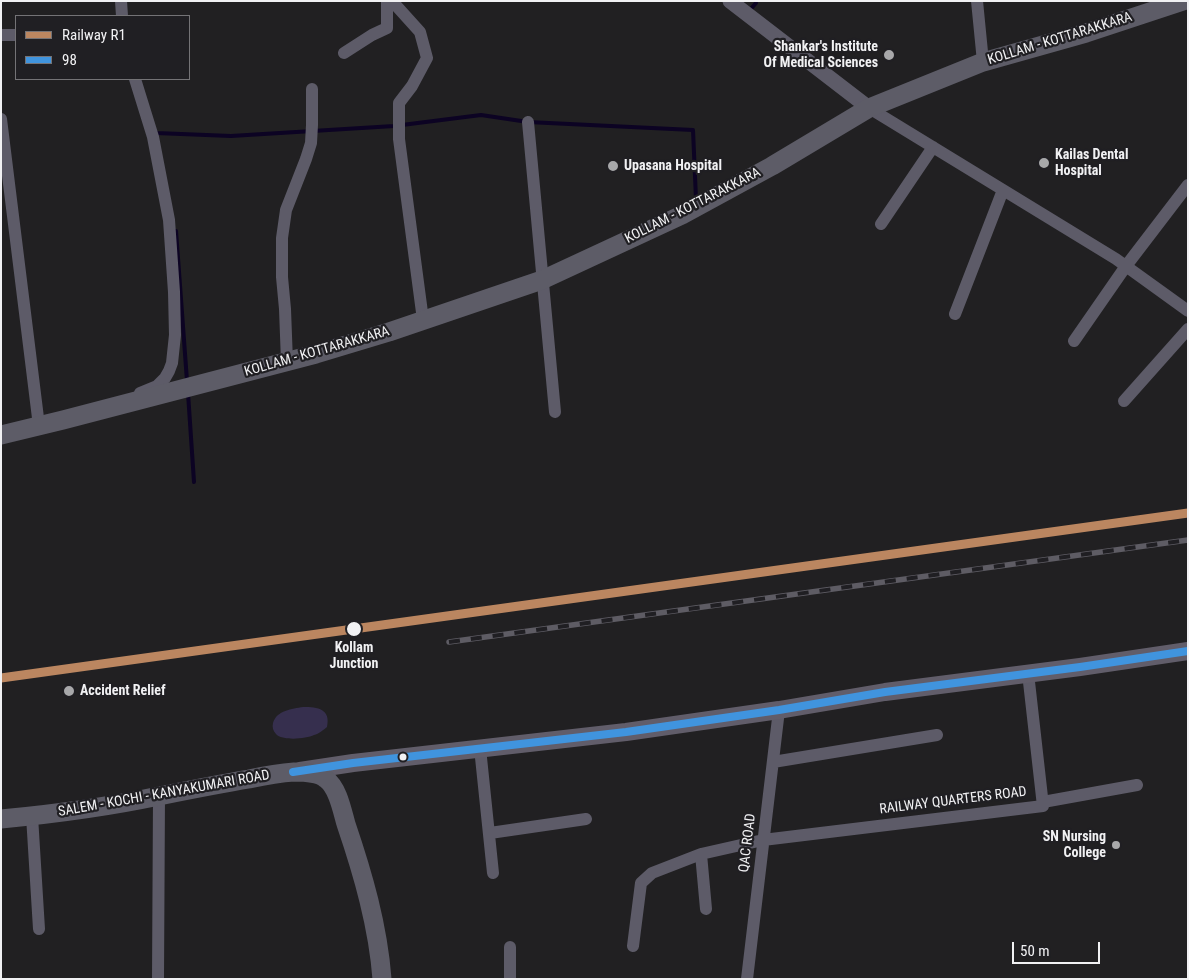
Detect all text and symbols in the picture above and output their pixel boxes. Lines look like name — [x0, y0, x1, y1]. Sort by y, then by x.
street label: KOLLAM - KOTTARAKKARA — [986, 9, 1134, 69]
legend — [15, 15, 190, 80]
text: Railway R1 — [62, 26, 126, 44]
place label: Shankar's Institute Of Medical Sciences — [764, 39, 878, 72]
marker: Shankar's Institute Of Medical Sciences — [882, 48, 896, 62]
text: 98 — [62, 51, 77, 69]
place label: Kailas Dental Hospital — [1055, 147, 1128, 180]
marker: Kailas Dental Hospital — [1037, 156, 1051, 170]
place label: Upasana Hospital — [624, 158, 722, 174]
marker: Upasana Hospital — [606, 159, 620, 173]
street label: KOLLAM - KOTTARAKKARA — [622, 164, 764, 248]
street label: KOLLAM - KOTTARAKKARA — [243, 323, 391, 381]
marker: Kollam Junction — [345, 620, 363, 638]
place label: Kollam Junction — [330, 640, 378, 672]
place label: Accident Relief — [80, 683, 166, 699]
marker: Accident Relief — [62, 684, 76, 698]
unlabelled marker — [398, 752, 408, 762]
street label: SALEM - KOCHI - KANYAKUMARI ROAD — [57, 767, 271, 821]
street label: RAILWAY QUARTERS ROAD — [879, 784, 1027, 818]
street label: QAC ROAD — [736, 813, 760, 873]
place label: SN Nursing College — [1043, 829, 1106, 862]
marker: SN Nursing College — [1110, 839, 1122, 851]
scale bar — [1014, 932, 1102, 964]
text: 50 m — [1020, 942, 1050, 960]

